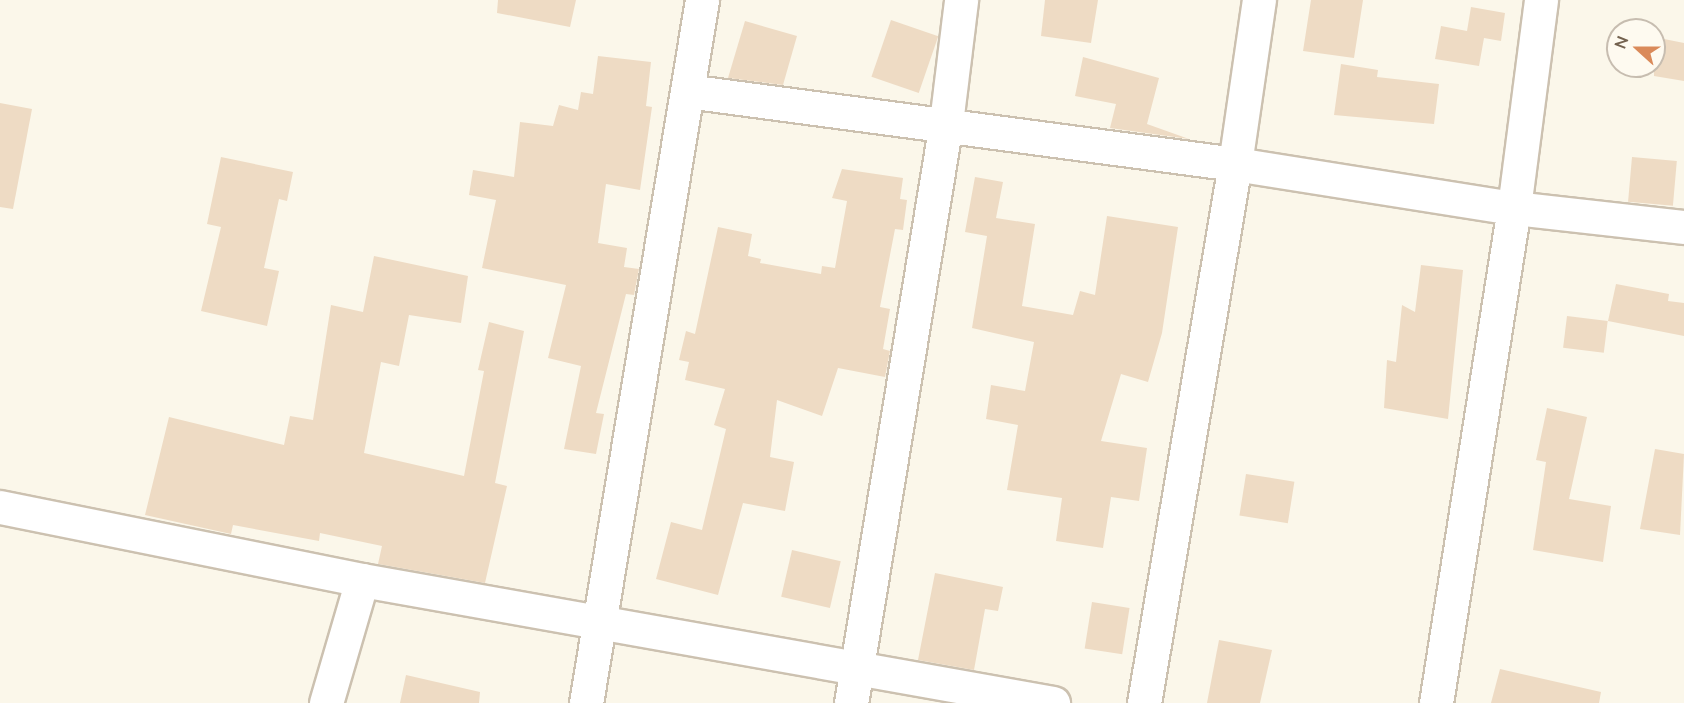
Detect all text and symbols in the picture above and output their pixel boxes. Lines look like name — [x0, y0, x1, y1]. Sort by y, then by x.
north arrow — [1606, 18, 1666, 78]
text: N — [1610, 33, 1633, 51]

